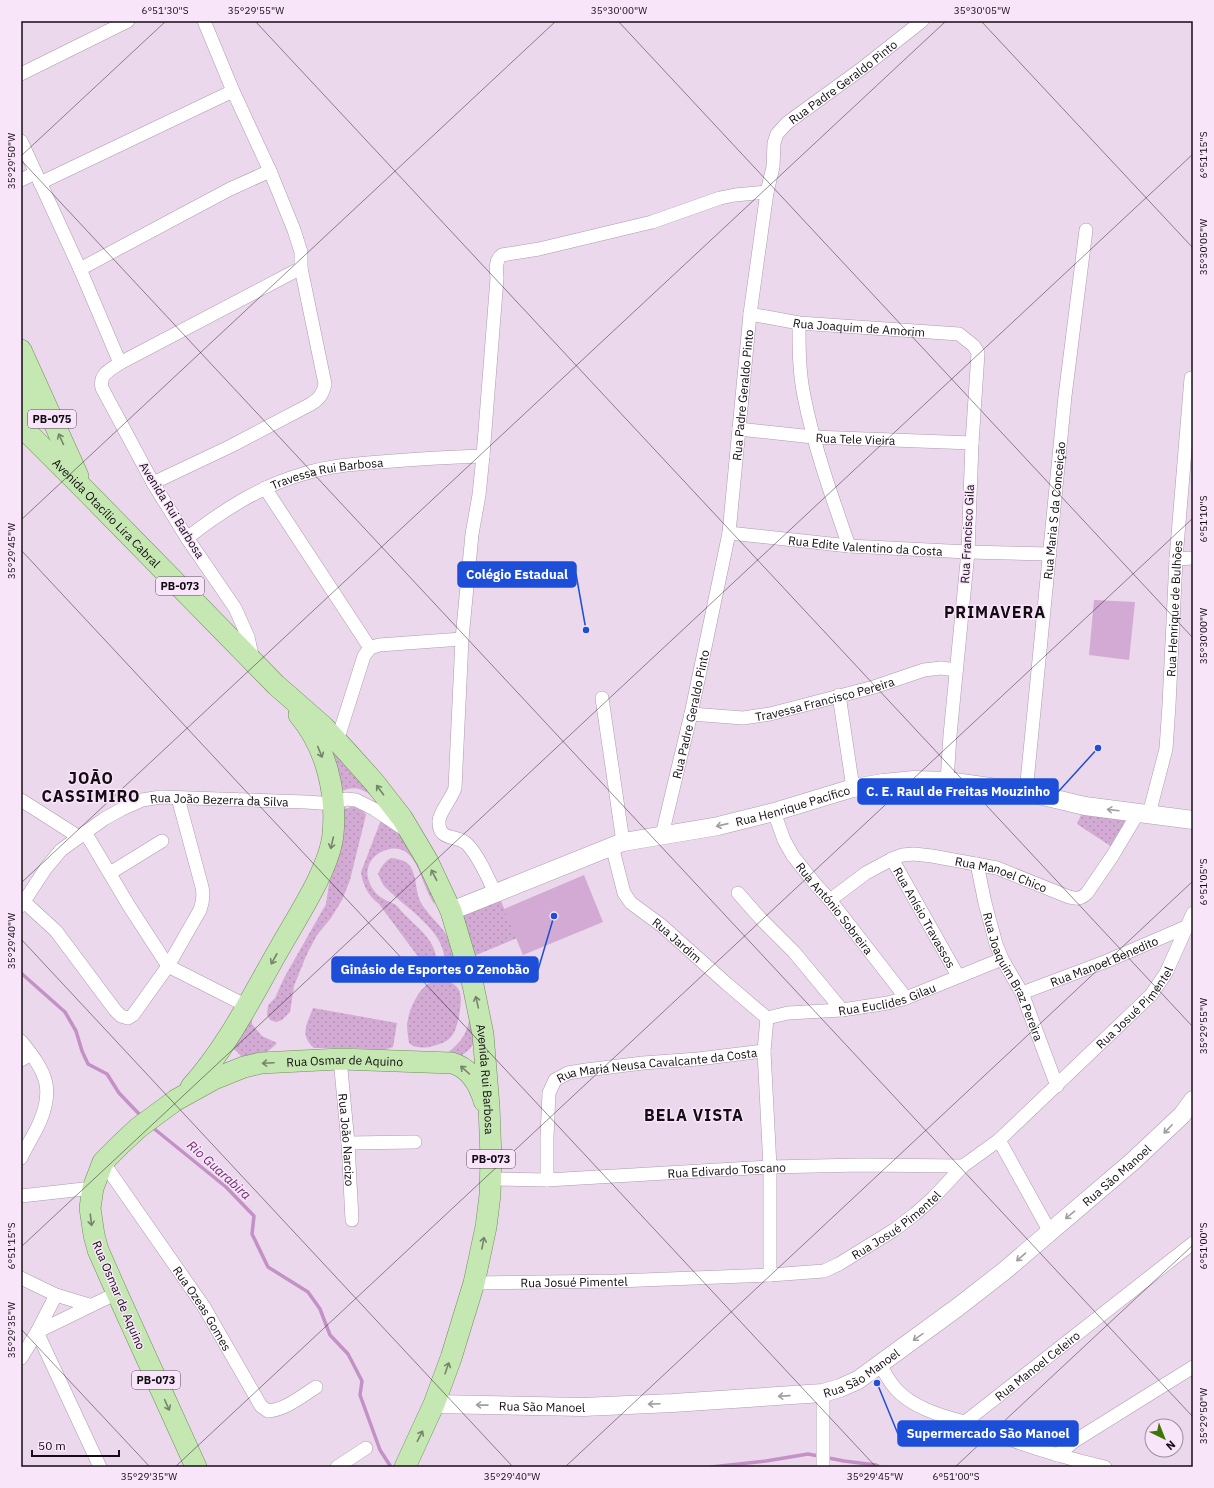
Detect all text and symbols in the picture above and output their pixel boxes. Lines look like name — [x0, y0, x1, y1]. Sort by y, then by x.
text: 6°51'30"S — [141, 4, 189, 17]
text: 35°29'55"W — [228, 4, 284, 17]
text: 35°30'00"W — [591, 4, 647, 17]
text: 35°30'05"W — [954, 4, 1010, 17]
street label: Rua Padre Geraldo Pinto — [785, 36, 900, 127]
text: 6°51'15"S — [1197, 131, 1210, 179]
text: 35°29'50"W — [5, 133, 18, 189]
text: 35°30'05"W — [1197, 219, 1210, 275]
street label: Rua Joaquim de Amorim — [792, 315, 926, 339]
street label: Rua Padre Geraldo Pinto — [728, 328, 756, 461]
road number: PB-075 — [28, 410, 76, 428]
street label: Rua Tele Vieira — [815, 430, 896, 448]
one-way arrow — [57, 434, 65, 446]
street label: Rua Maria S da Conceição — [1039, 440, 1068, 580]
street label: Travessa Rui Barbosa — [268, 454, 384, 492]
street label: Avenida Otacílio Lira Cabral — [50, 455, 164, 570]
street label: Avenida Rui Barbosa — [136, 459, 208, 561]
street label: Rua Francisco Gila — [957, 483, 977, 584]
text: 6°51'10"S — [1197, 495, 1210, 543]
text: 35°29'45"W — [5, 523, 18, 579]
street label: Rua Edite Valentino da Costa — [787, 532, 944, 558]
street label: Rua Henrique de Bulhões — [1163, 539, 1185, 677]
callout: Colégio Estadual — [458, 562, 576, 587]
text: Colégio Estadual — [466, 566, 568, 583]
road number: PB-073 — [156, 577, 204, 595]
district label: PRIMAVERA — [944, 602, 1046, 622]
text: 35°30'00"W — [1197, 608, 1210, 664]
street label: Rua Padre Geraldo Pinto — [668, 648, 712, 780]
street label: Travessa Francisco Pereira — [754, 673, 897, 724]
one-way arrow — [317, 745, 325, 757]
district label: JOÃO CASSIMIRO — [42, 768, 140, 806]
callout: C. E. Raul de Freitas Mouzinho — [858, 779, 1058, 804]
street label: Rua Henrique Pacífico — [734, 782, 852, 829]
text: C. E. Raul de Freitas Mouzinho — [866, 783, 1050, 800]
one-way arrow — [376, 785, 384, 796]
street label: Rua João Bezerra da Silva — [149, 789, 289, 809]
one-way arrow — [1107, 806, 1120, 814]
one-way arrow — [716, 821, 729, 829]
one-way arrow — [327, 836, 335, 849]
street label: Rua Manoel Chico — [954, 853, 1050, 895]
text: 6°51'05"S — [1197, 858, 1210, 906]
street label: Rua António Sobreira — [793, 859, 877, 958]
street label: Rua Anísio Travassos — [891, 864, 959, 970]
one-way arrow — [430, 870, 437, 882]
street label: Rua Joaquim Braz Pereira — [980, 911, 1047, 1043]
text: 35°29'40"W — [5, 913, 18, 969]
street label: Rua Jardim — [650, 914, 705, 966]
street label: Rua Manoel Benedito — [1048, 932, 1160, 989]
one-way arrow — [269, 953, 277, 965]
callout: Ginásio de Esportes O Zenobão — [332, 957, 538, 982]
text: Ginásio de Esportes O Zenobão — [340, 961, 530, 978]
street label: Rua Josué Pimentel — [1092, 964, 1176, 1051]
street label: Rua Euclides Gilau — [837, 979, 938, 1018]
one-way arrow — [473, 996, 481, 1009]
text: 35°29'55"W — [1197, 998, 1210, 1054]
street label: Avenida Rui Barbosa — [474, 1023, 498, 1135]
street label: Rua Maria Neusa Cavalcante da Costa — [553, 1044, 758, 1086]
street label: Rua Osmar de Aquino — [286, 1051, 404, 1069]
one-way arrow — [262, 1059, 275, 1066]
one-way arrow — [460, 1066, 471, 1075]
street label: Rua João Narcizo — [336, 1093, 358, 1187]
district label: BELA VISTA — [644, 1105, 744, 1125]
one-way arrow — [1163, 1124, 1172, 1134]
water label: Rio Guarabira — [183, 1137, 255, 1203]
street label: Rua São Manoel — [1079, 1141, 1154, 1209]
road number: PB-073 — [467, 1150, 515, 1168]
street label: Rua Edivardo Toscano — [667, 1159, 786, 1180]
street label: Rua Josué Pimentel — [848, 1187, 944, 1262]
one-way arrow — [1065, 1210, 1075, 1219]
one-way arrow — [87, 1213, 95, 1226]
text: 6°51'15"S — [5, 1222, 18, 1270]
text: 6°51'00"S — [1197, 1222, 1210, 1270]
one-way arrow — [479, 1237, 487, 1250]
street label: Rua Osmar de Aquino — [89, 1238, 149, 1352]
one-way arrow — [1016, 1252, 1026, 1262]
street label: Rua Ozeas Gomes — [170, 1263, 235, 1353]
street label: Rua Josué Pimentel — [520, 1273, 628, 1290]
text: 35°29'35"W — [5, 1302, 18, 1358]
street label: Rua Manoel Celeiro — [991, 1327, 1083, 1403]
one-way arrow — [913, 1332, 924, 1341]
street label: Rua São Manoel — [821, 1345, 902, 1400]
one-way arrow — [444, 1362, 452, 1374]
road number: PB-073 — [132, 1371, 180, 1389]
text: 35°29'50"W — [1197, 1388, 1210, 1444]
one-way arrow — [778, 1392, 791, 1399]
one-way arrow — [164, 1398, 172, 1410]
street label: Rua São Manoel — [499, 1398, 585, 1415]
one-way arrow — [648, 1400, 661, 1407]
one-way arrow — [476, 1401, 489, 1409]
north arrow — [1144, 1418, 1184, 1458]
callout: Supermercado São Manoel — [898, 1421, 1078, 1446]
text: Supermercado São Manoel — [906, 1425, 1070, 1442]
one-way arrow — [416, 1430, 424, 1442]
scale bar — [32, 1432, 119, 1458]
text: N — [1163, 1437, 1179, 1453]
text: 50 m — [38, 1438, 66, 1453]
text: 35°29'35"W — [121, 1470, 177, 1483]
text: 35°29'40"W — [484, 1470, 540, 1483]
text: 35°29'45"W — [847, 1470, 903, 1483]
text: 6°51'00"S — [932, 1470, 980, 1483]

